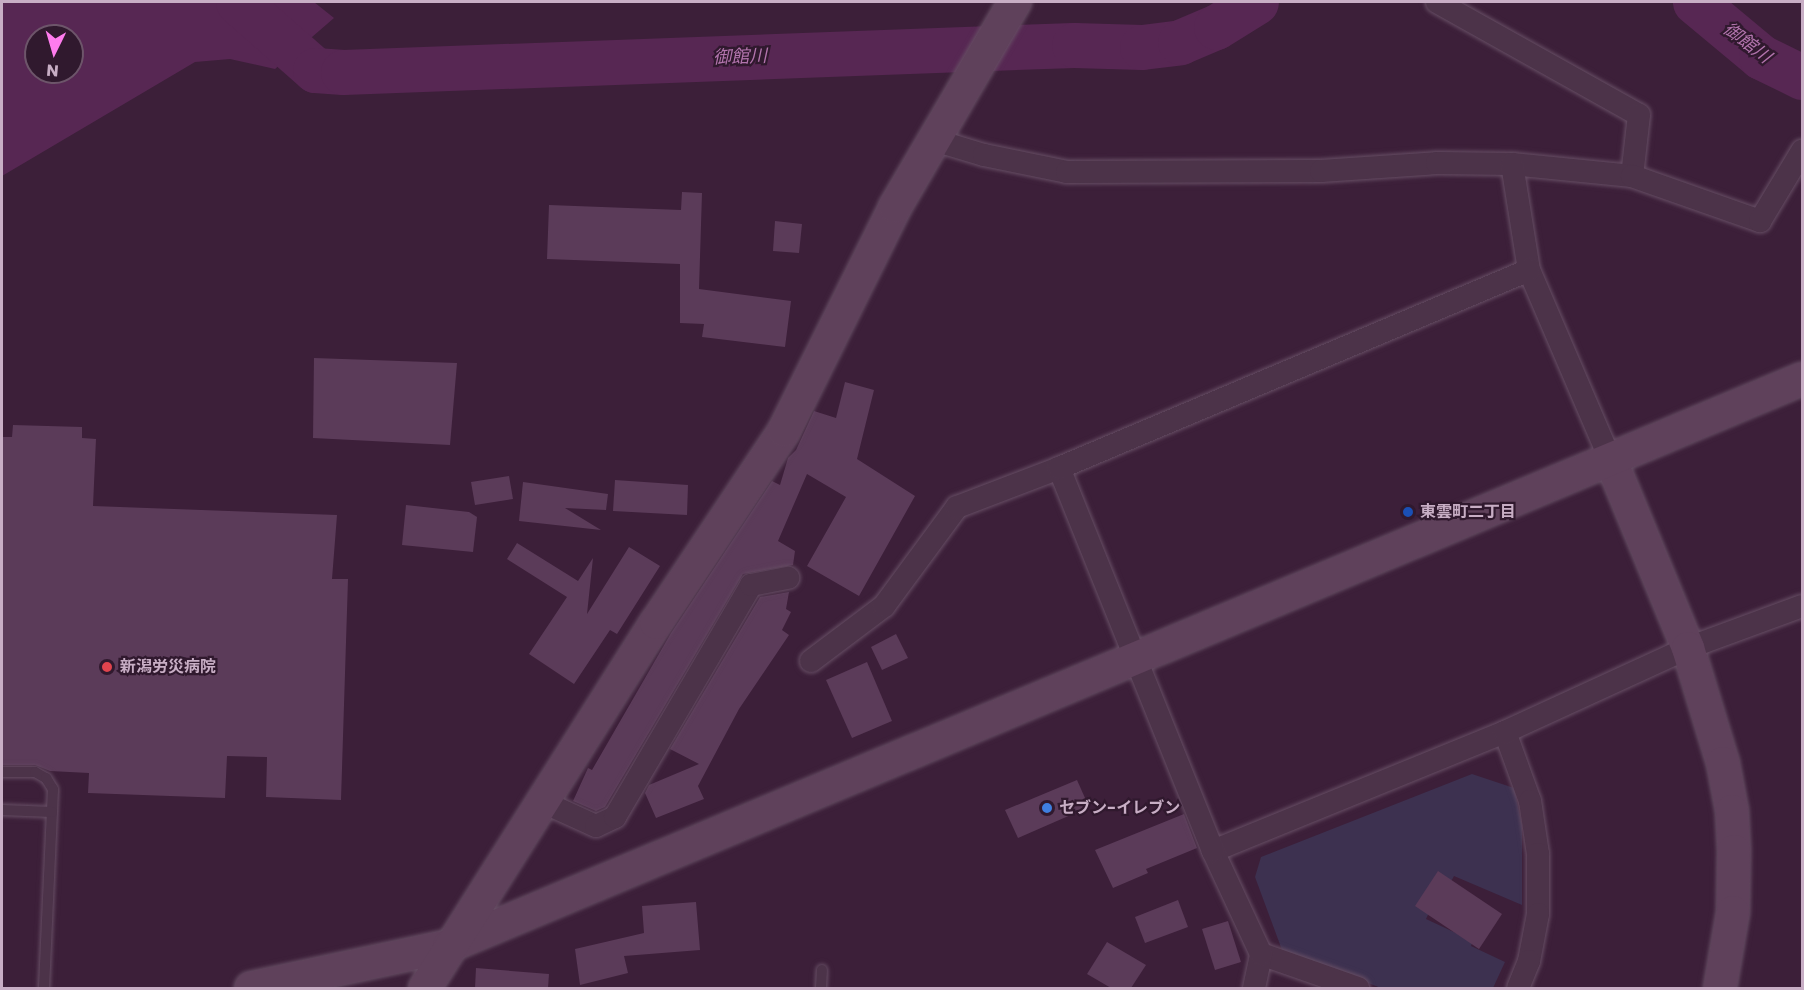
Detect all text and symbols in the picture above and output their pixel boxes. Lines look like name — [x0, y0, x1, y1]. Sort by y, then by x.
water label: 御館川 — [1719, 18, 1775, 68]
north arrow — [24, 24, 84, 84]
water label: 御館川 — [713, 45, 767, 69]
text: N — [46, 58, 60, 82]
place label: 東雲町二丁目 — [1420, 502, 1516, 522]
marker: 東雲町二丁目 — [1401, 505, 1415, 519]
place label: 新潟労災病院 — [120, 657, 216, 677]
marker: 新潟労災病院 — [98, 658, 116, 676]
place label: セブン-イレブン — [1059, 798, 1180, 818]
marker: セブン-イレブン — [1040, 801, 1054, 815]

